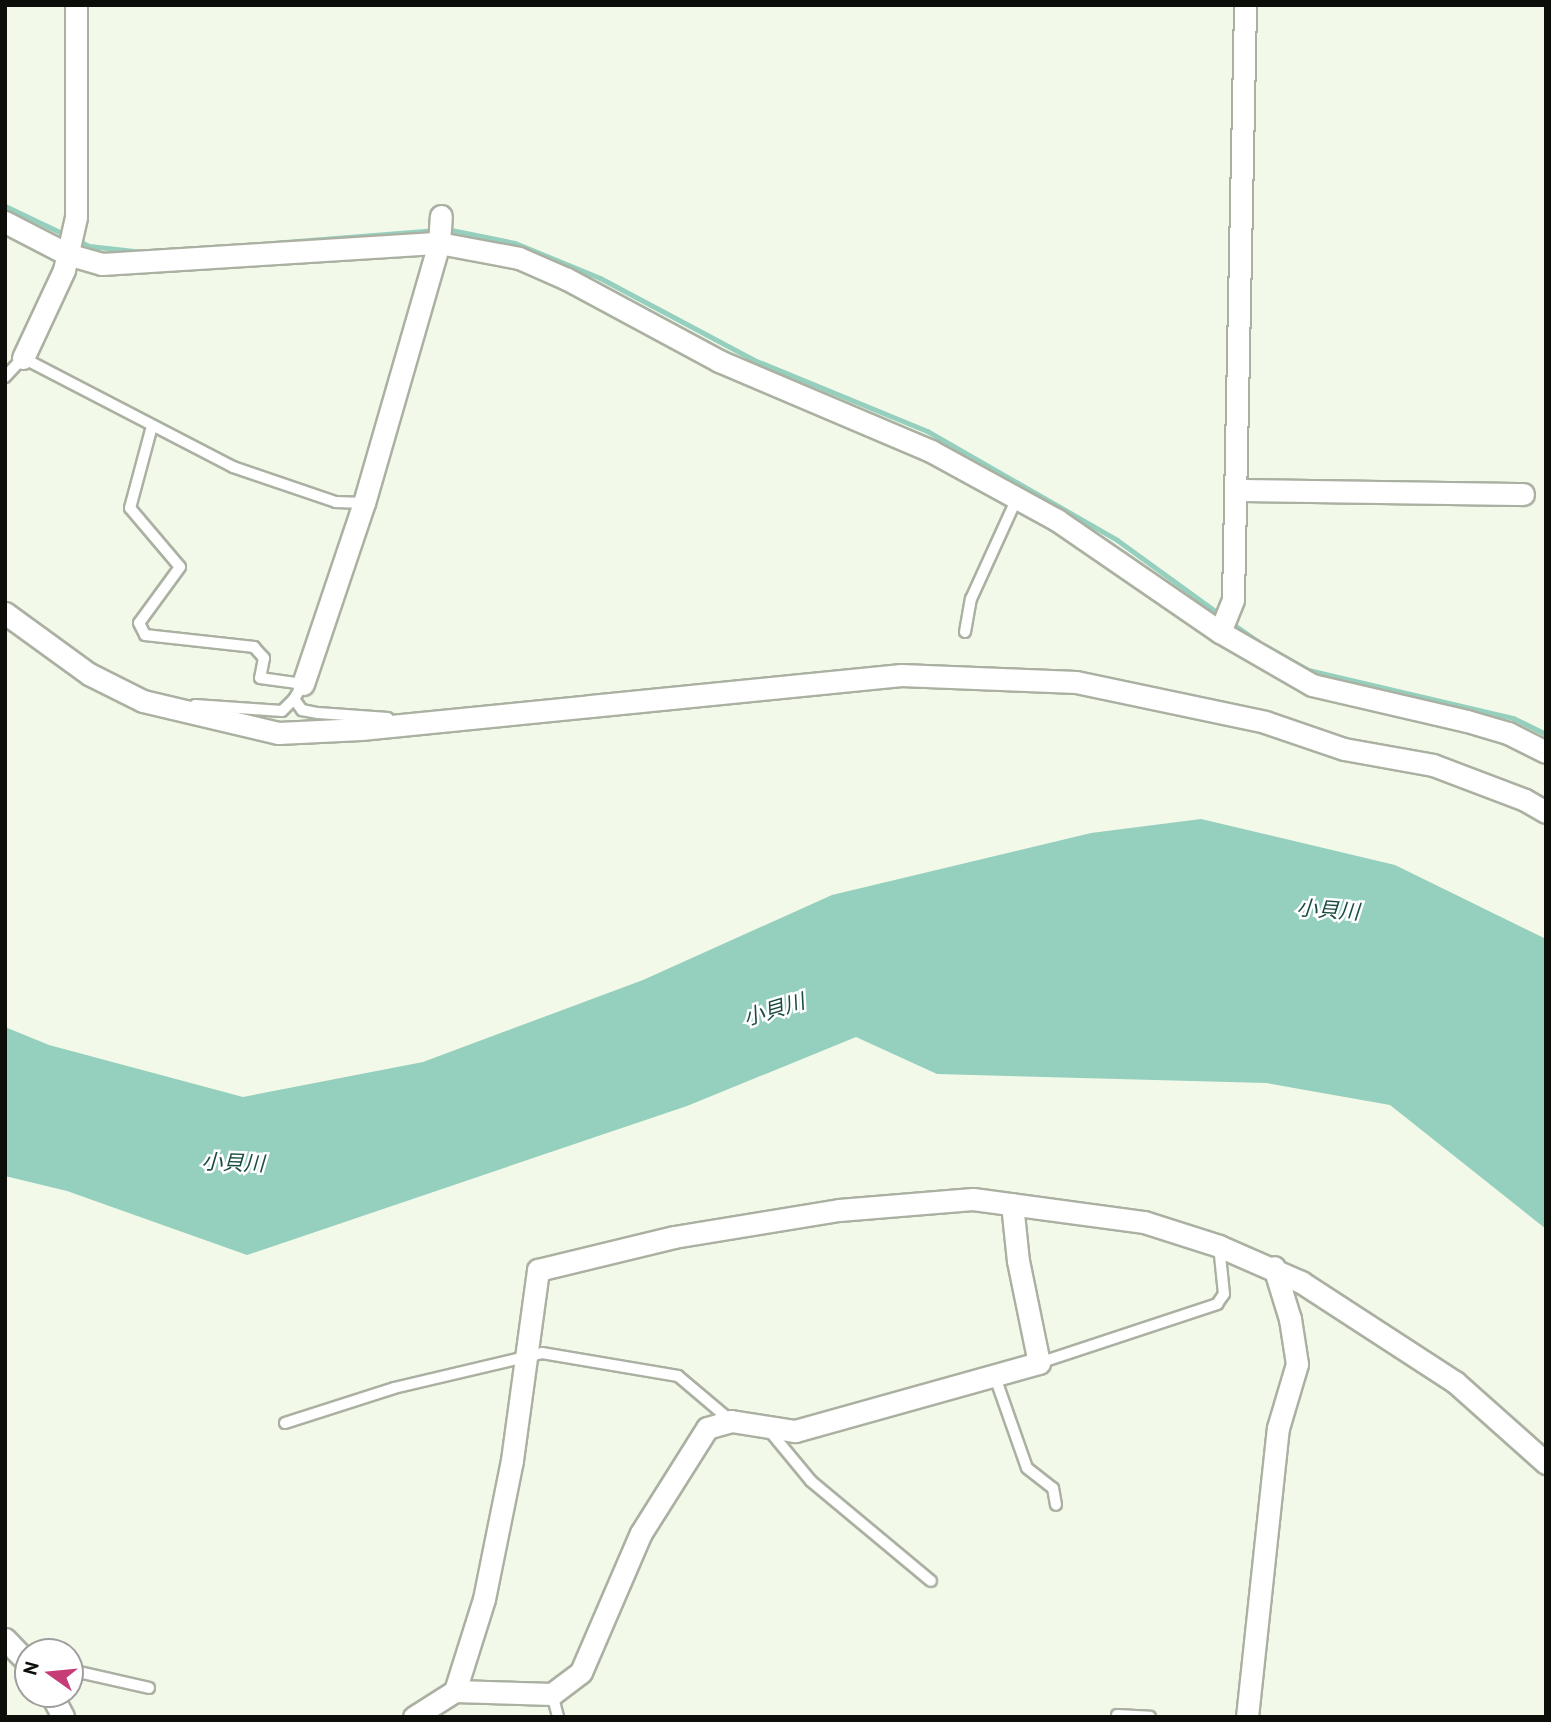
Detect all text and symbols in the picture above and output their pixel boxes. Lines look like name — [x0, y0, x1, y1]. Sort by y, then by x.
water label: 小貝川 — [1296, 895, 1360, 925]
water label: 小貝川 — [740, 989, 808, 1031]
water label: 小貝川 — [201, 1149, 265, 1177]
north arrow — [14, 1638, 84, 1708]
text: N — [17, 1659, 44, 1677]

